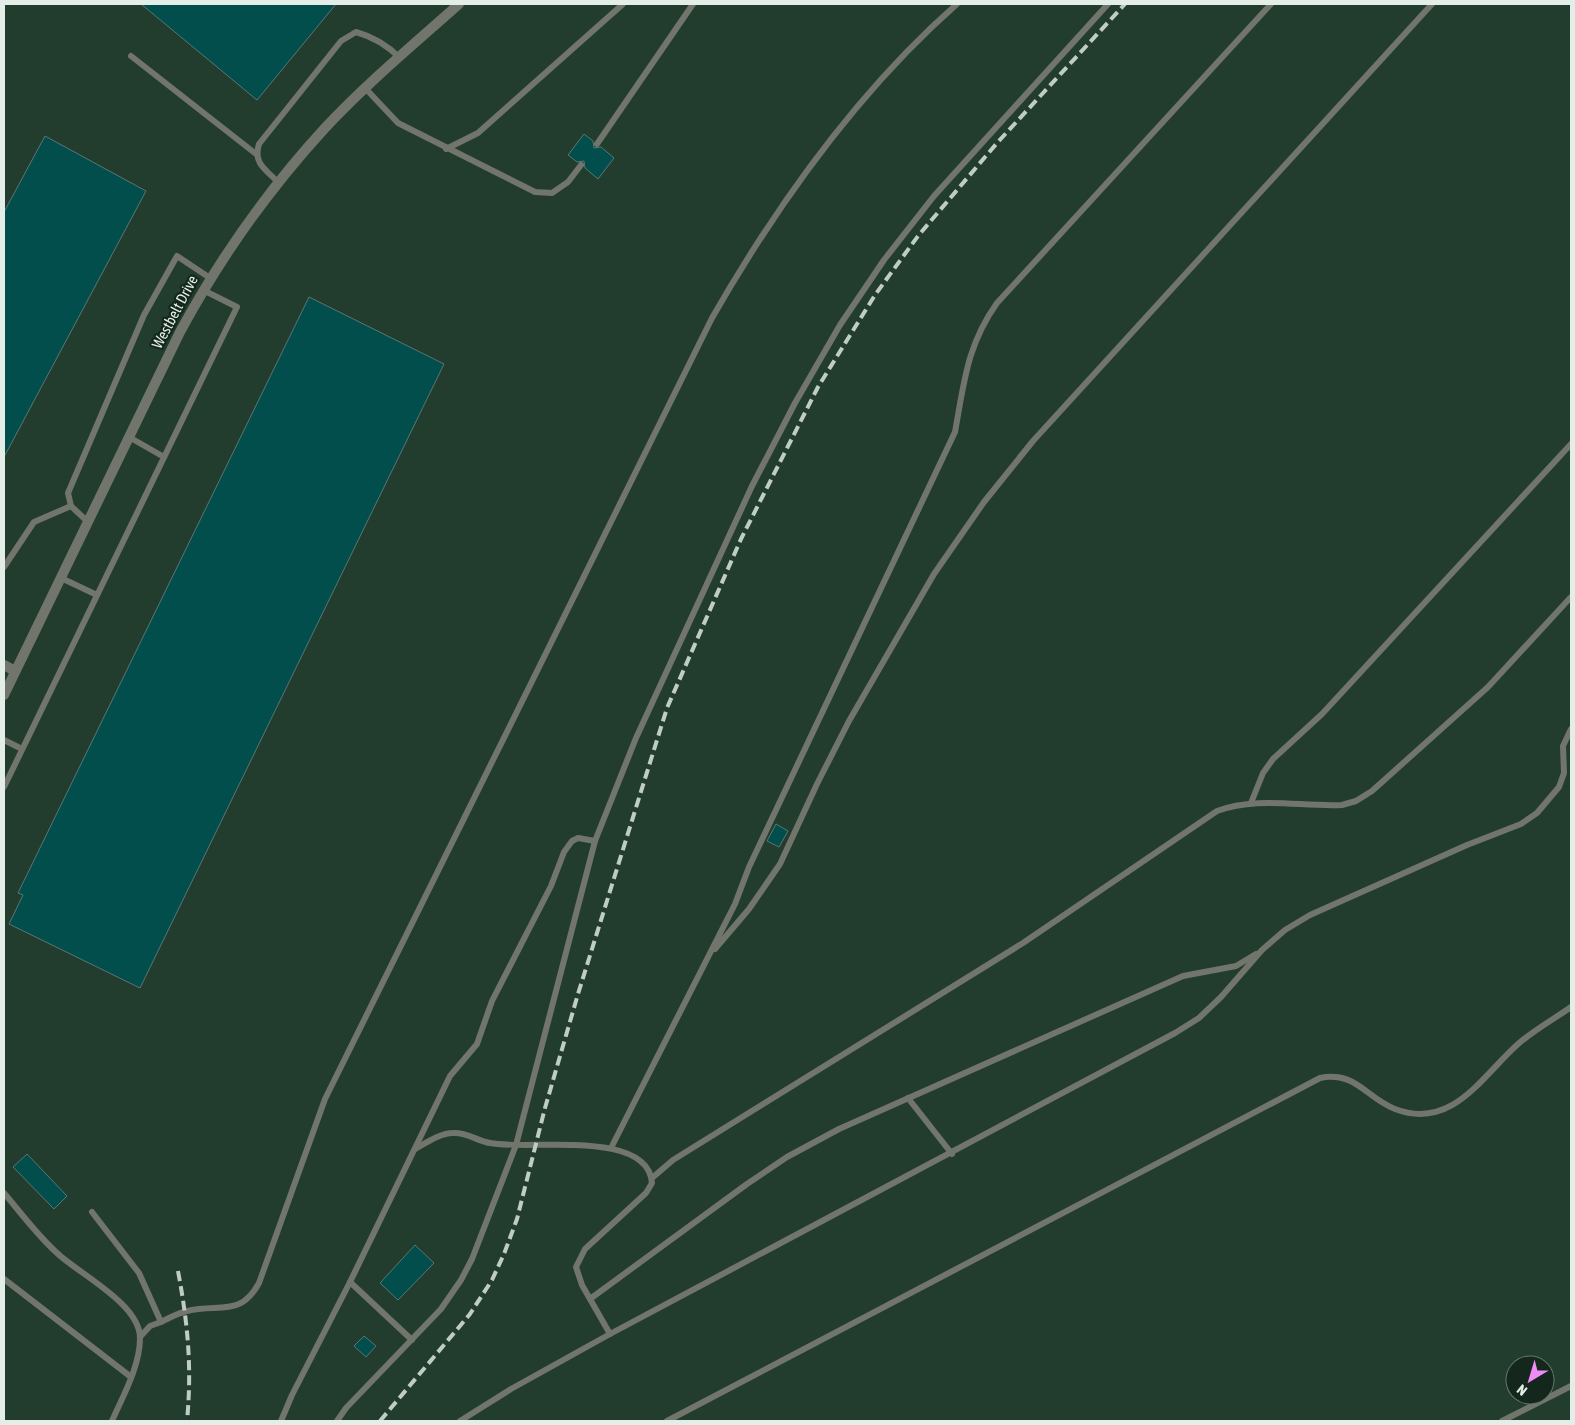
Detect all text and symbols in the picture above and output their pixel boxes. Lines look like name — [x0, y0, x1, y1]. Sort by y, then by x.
street label: Westbelt Drive — [148, 272, 201, 351]
north arrow — [1505, 1355, 1555, 1405]
text: N — [1514, 1381, 1530, 1399]

